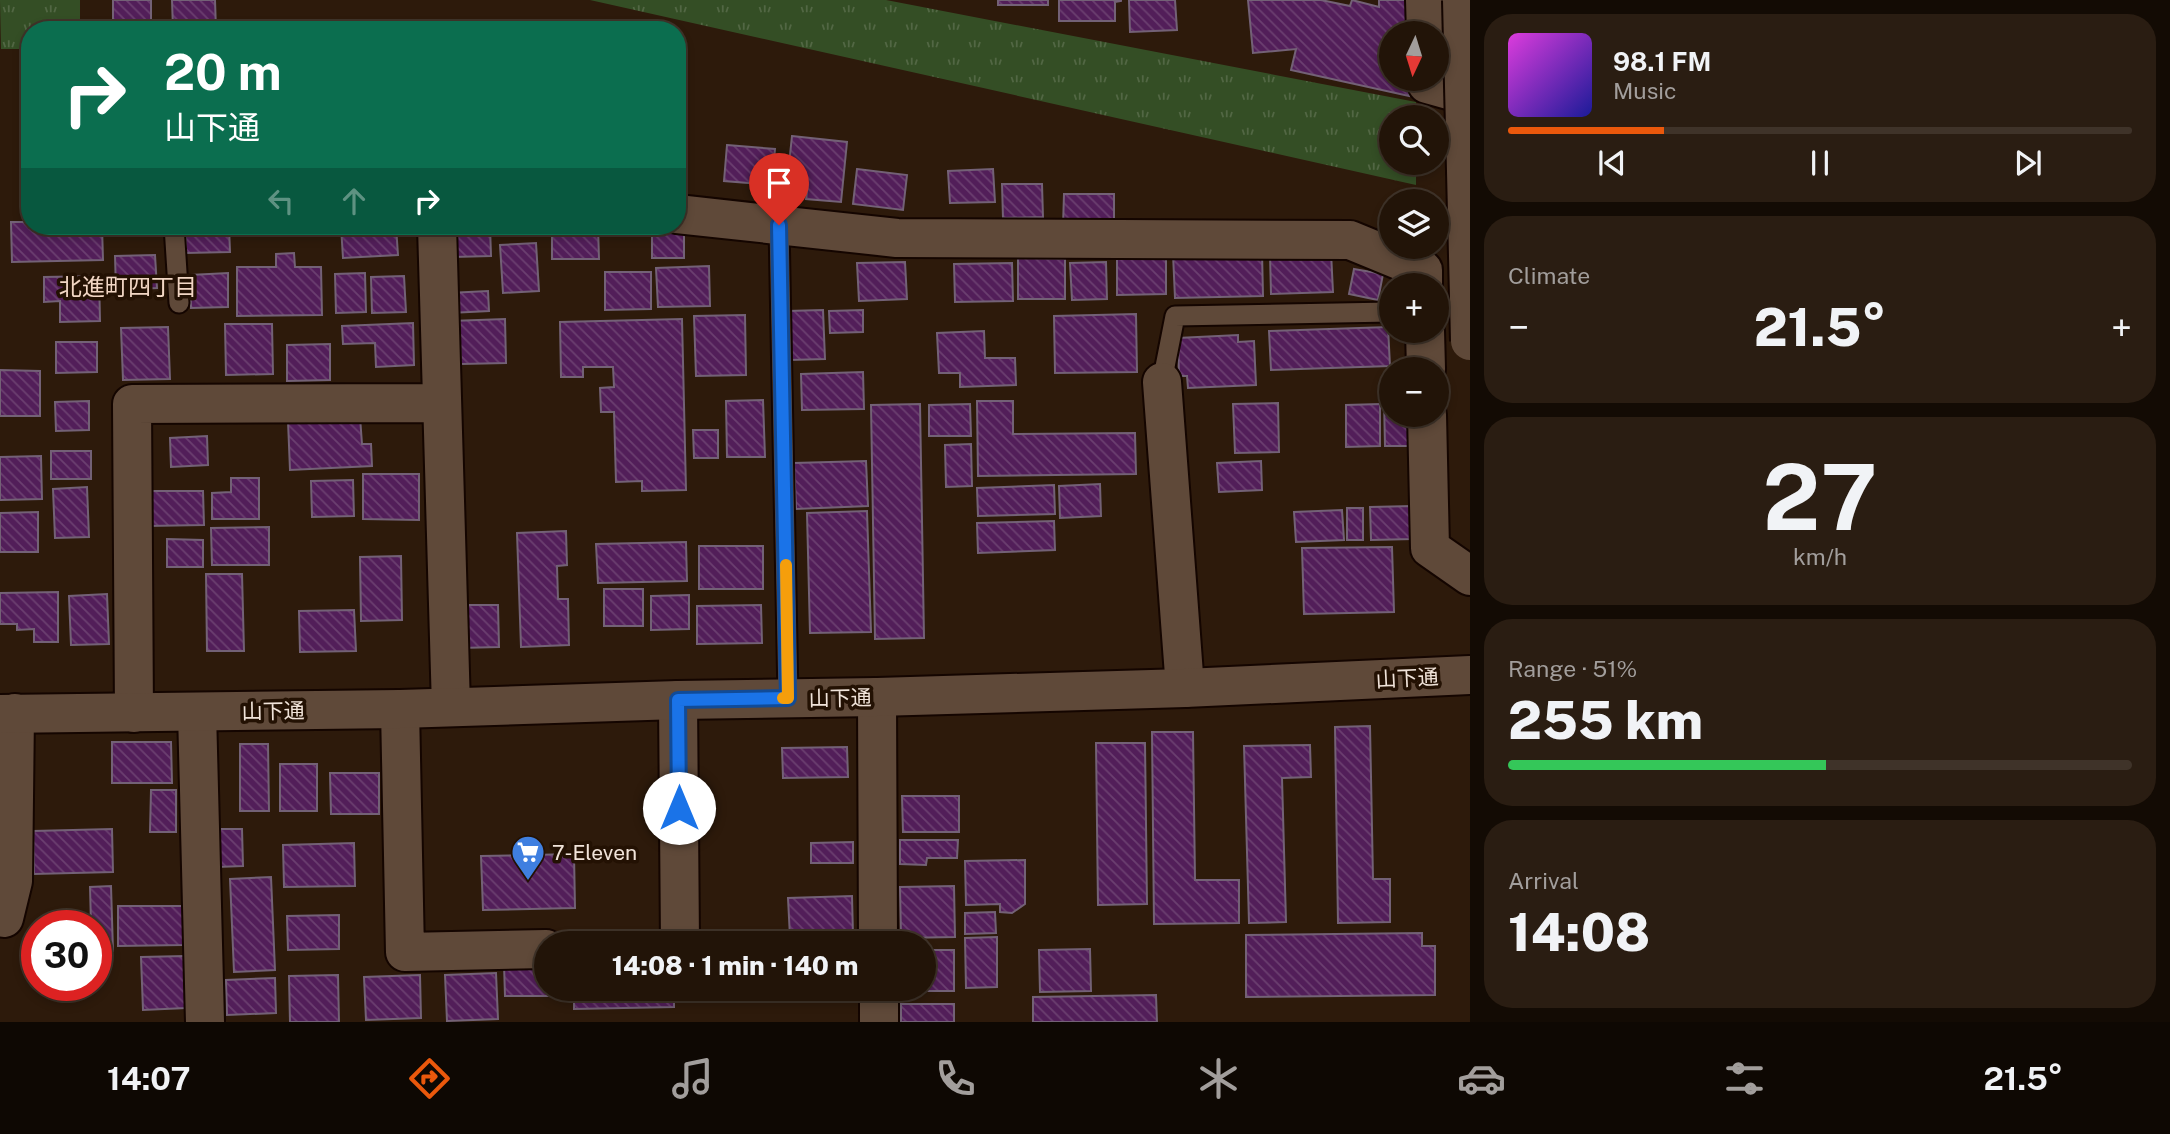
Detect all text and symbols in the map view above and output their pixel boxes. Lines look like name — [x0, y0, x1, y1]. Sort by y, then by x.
north arrow — [1379, 21, 1449, 91]
map controls — [1379, 21, 1449, 427]
text: 20 m — [164, 43, 282, 101]
text: 98.1 FM — [1613, 46, 1711, 77]
icon: right — [49, 49, 140, 140]
text: Music — [1613, 77, 1677, 104]
button: search — [1379, 105, 1449, 175]
text: 山下通 — [164, 109, 260, 146]
icon: previous — [1593, 144, 1631, 182]
icon: pause — [1801, 144, 1839, 182]
icon: next — [2009, 144, 2047, 182]
pin — [749, 153, 809, 225]
icon: arrive — [760, 164, 798, 202]
icon: left — [262, 182, 300, 220]
icon: ahead — [335, 182, 373, 220]
icon: right — [408, 182, 446, 220]
button: layers — [1379, 189, 1449, 259]
text: Climate — [1508, 262, 1590, 289]
district label: 北進町四丁目 — [59, 273, 197, 300]
button: + — [1379, 273, 1449, 343]
text: 21.5° — [1754, 297, 1886, 358]
text: − — [1508, 305, 1529, 350]
text: + — [2111, 305, 2132, 350]
button: − — [1379, 357, 1449, 427]
text: 27 — [1763, 444, 1877, 550]
text: km/h — [1793, 543, 1847, 570]
text: Range · 51% — [1508, 655, 1637, 682]
street label: 山下通 — [1375, 664, 1439, 692]
street label: 山下通 — [808, 685, 872, 711]
text: 255 km — [1508, 690, 1703, 751]
street label: 山下通 — [241, 698, 305, 724]
position arrow — [642, 771, 716, 845]
supermarket icon: 7-Eleven — [509, 833, 547, 882]
place label: 7-Eleven — [552, 840, 637, 865]
text: Arrival — [1508, 867, 1579, 894]
text: 14:08 — [1508, 902, 1650, 963]
speed limit sign: 30 — [21, 910, 112, 1001]
text: 14:08 · 1 min · 140 m — [612, 950, 858, 981]
icon: directions — [405, 1054, 454, 1103]
icon: music — [668, 1054, 717, 1103]
icon: phone — [931, 1054, 980, 1103]
icon: climate — [1194, 1054, 1243, 1103]
icon: car — [1457, 1054, 1506, 1103]
icon: filters — [1720, 1054, 1769, 1103]
text: 14:07 — [107, 1060, 191, 1097]
text: 21.5° — [1984, 1060, 2063, 1097]

